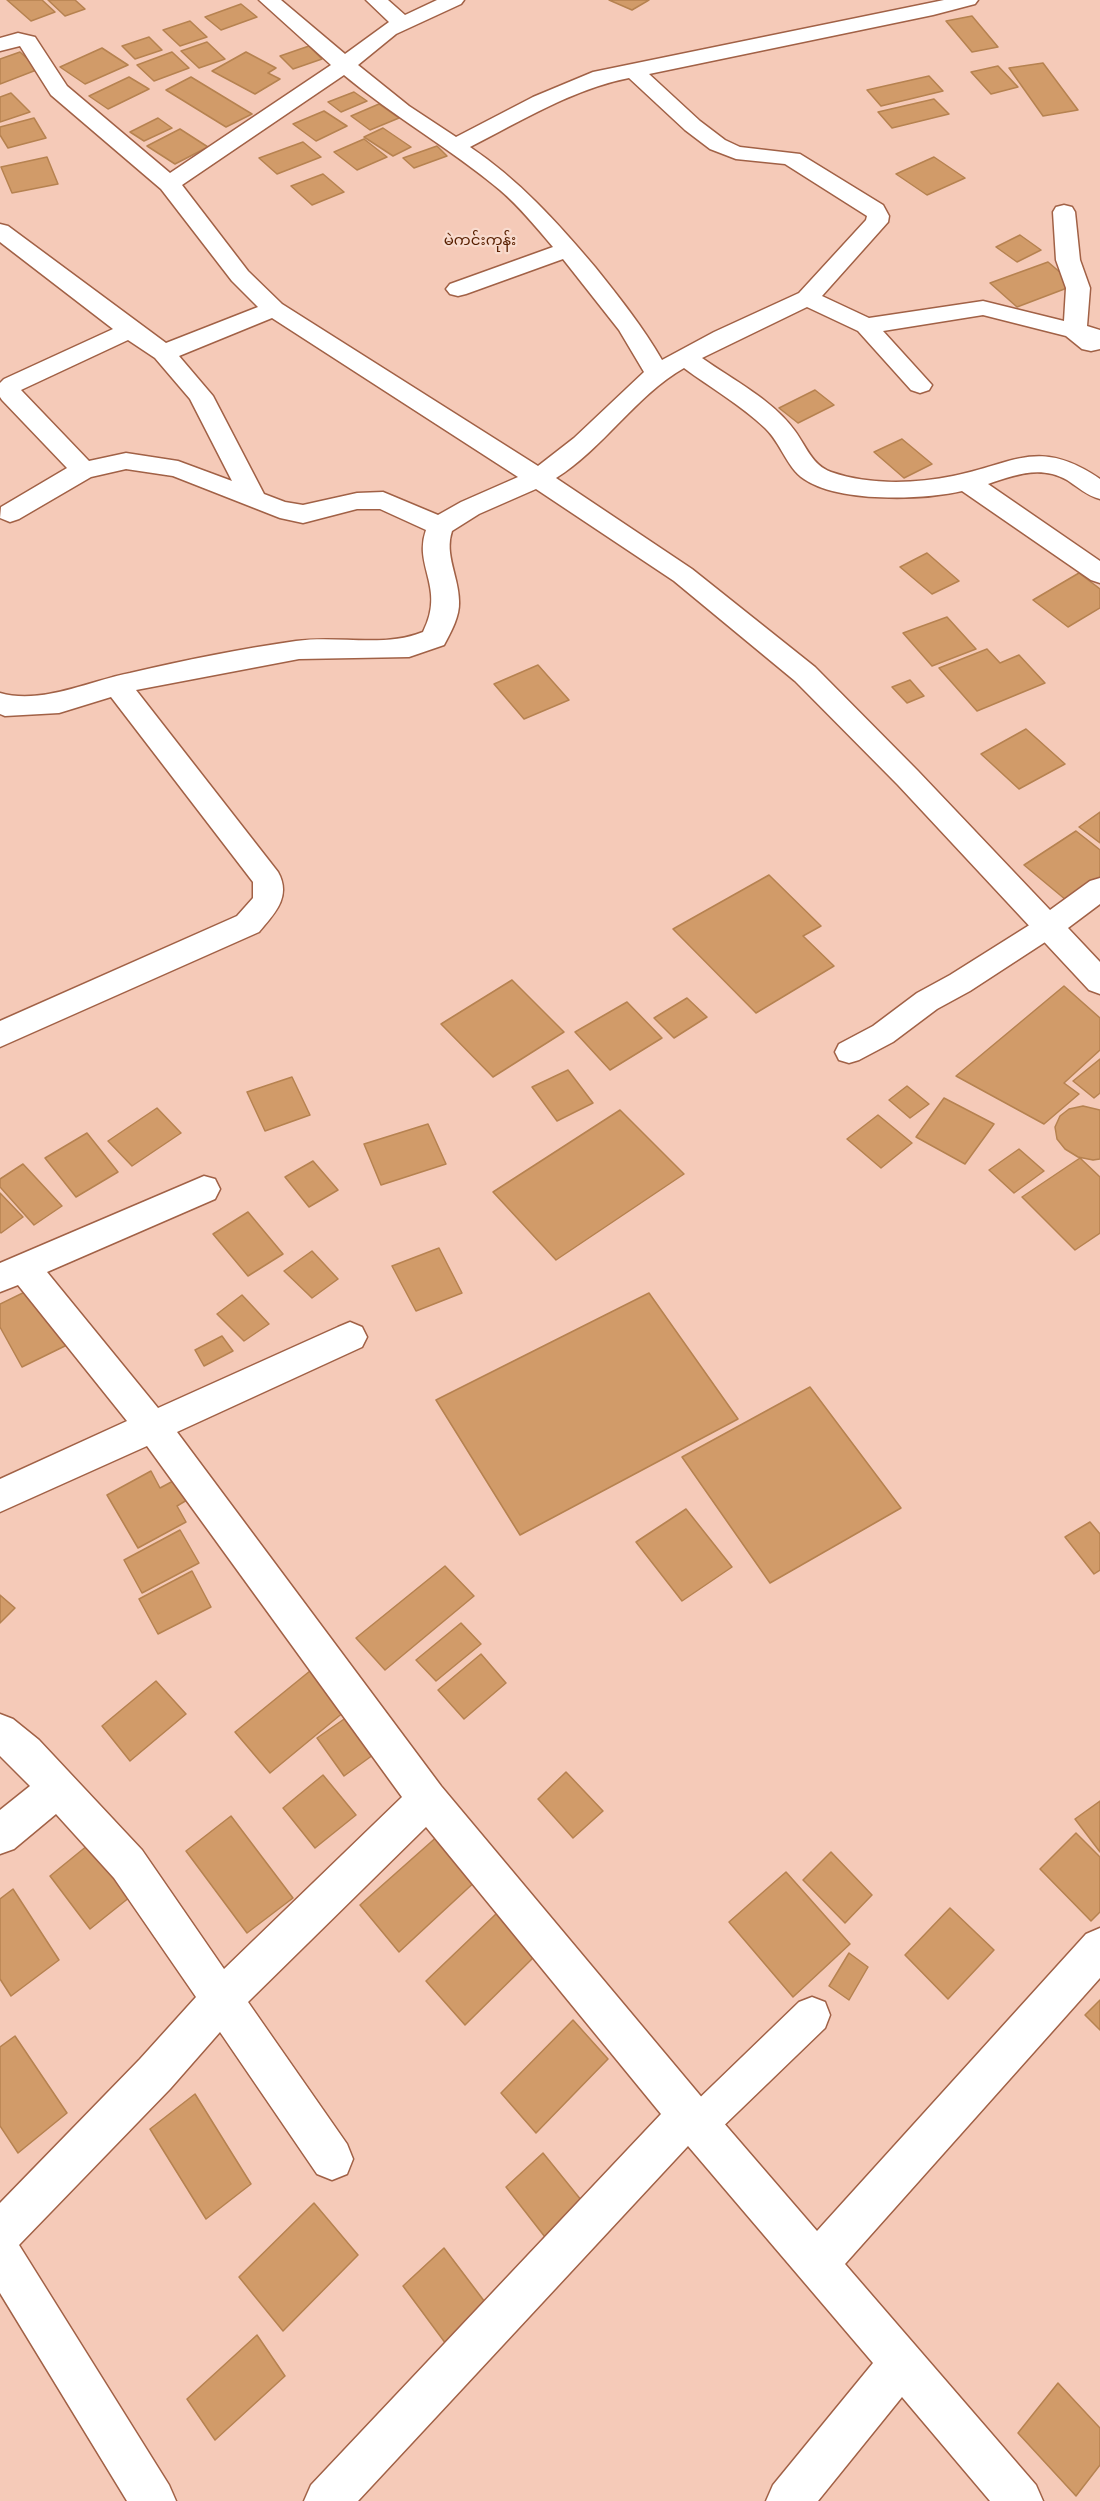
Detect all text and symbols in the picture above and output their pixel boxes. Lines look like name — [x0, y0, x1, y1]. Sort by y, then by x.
district label: မဲကင်းကုန်း — [444, 231, 516, 249]

